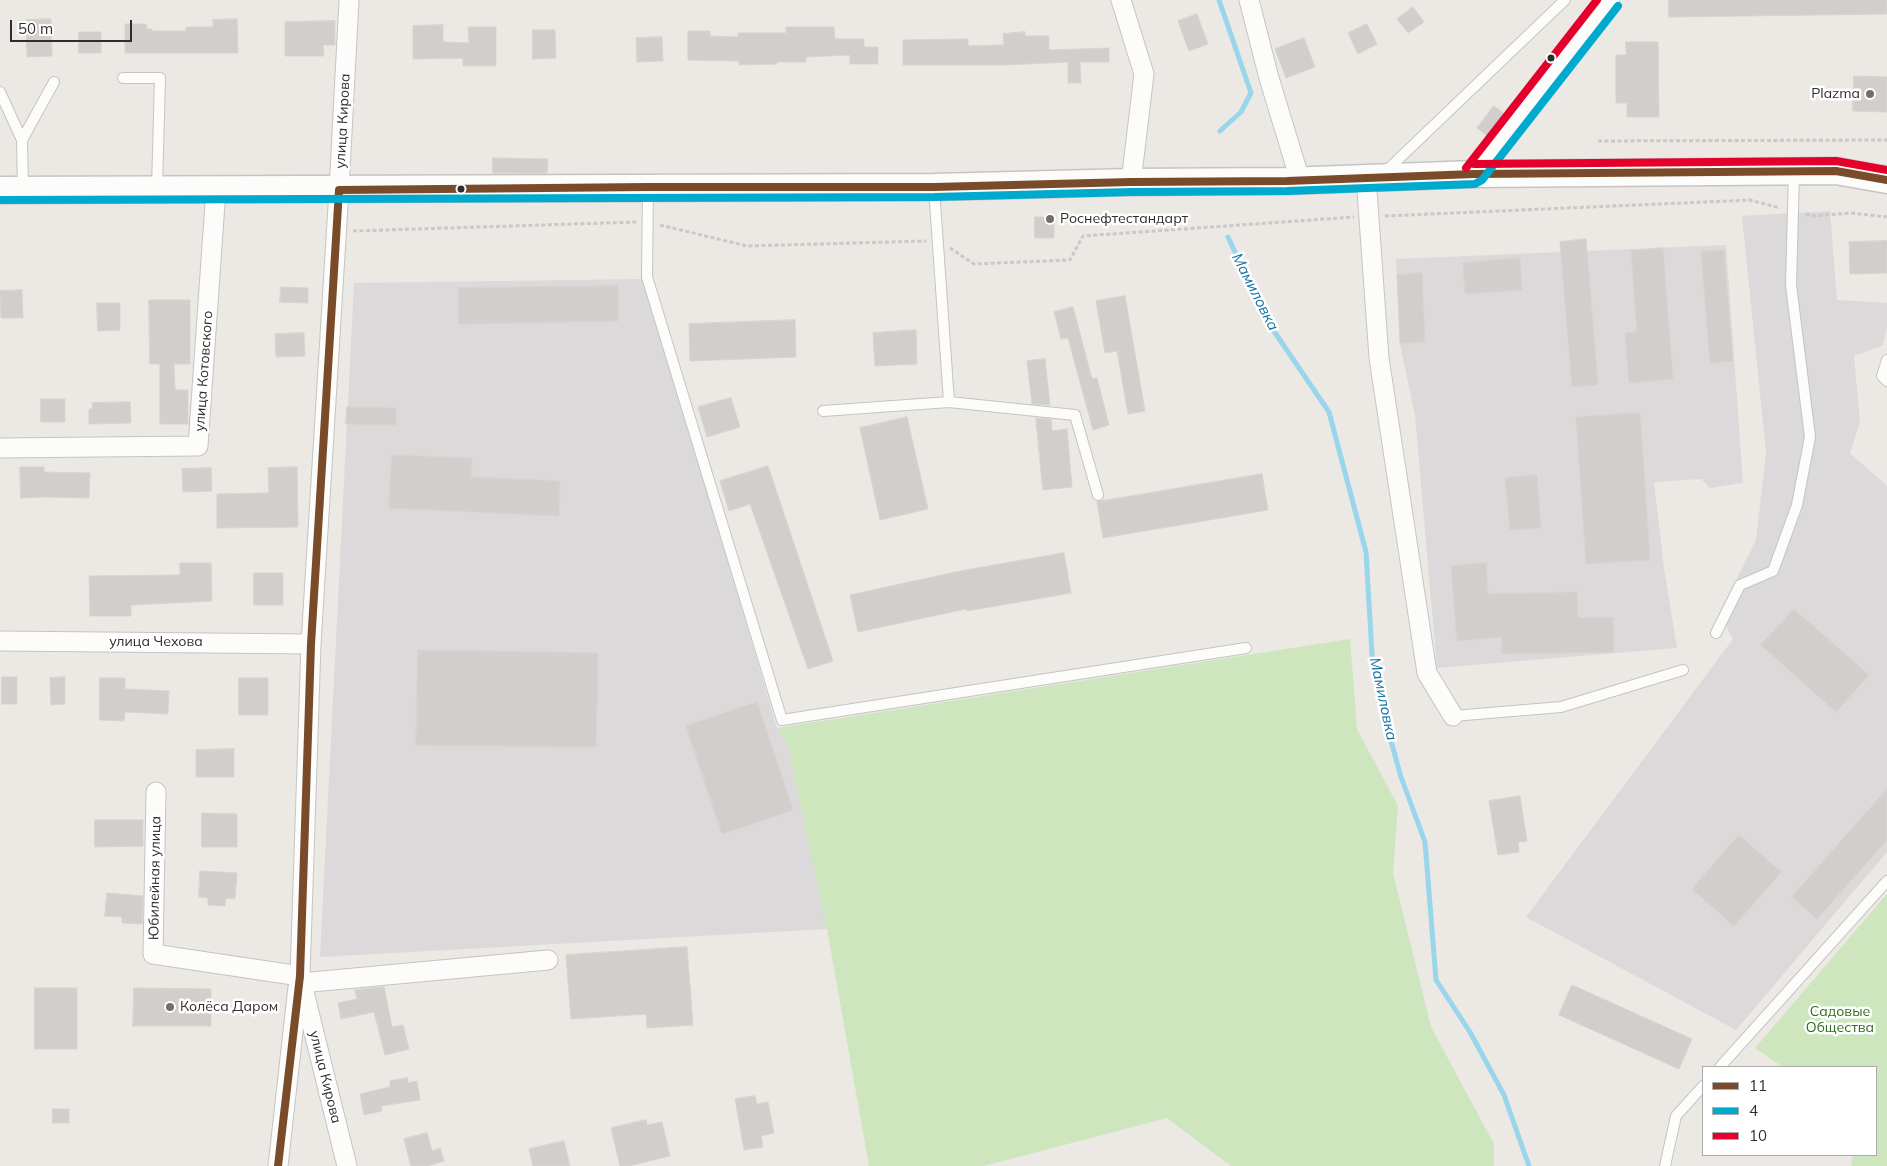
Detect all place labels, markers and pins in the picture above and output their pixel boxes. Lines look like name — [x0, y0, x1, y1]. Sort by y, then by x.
unlabelled marker — [1546, 53, 1556, 63]
place label: Plazma — [1811, 86, 1860, 102]
marker: Plazma — [1864, 88, 1876, 100]
unlabelled marker — [456, 184, 466, 194]
place label: Роснефтестандарт — [1060, 211, 1188, 227]
marker: Роснефтестандарт — [1044, 213, 1056, 225]
place label: Колёса Даром — [180, 999, 278, 1015]
marker: Колёса Даром — [164, 1001, 176, 1013]

